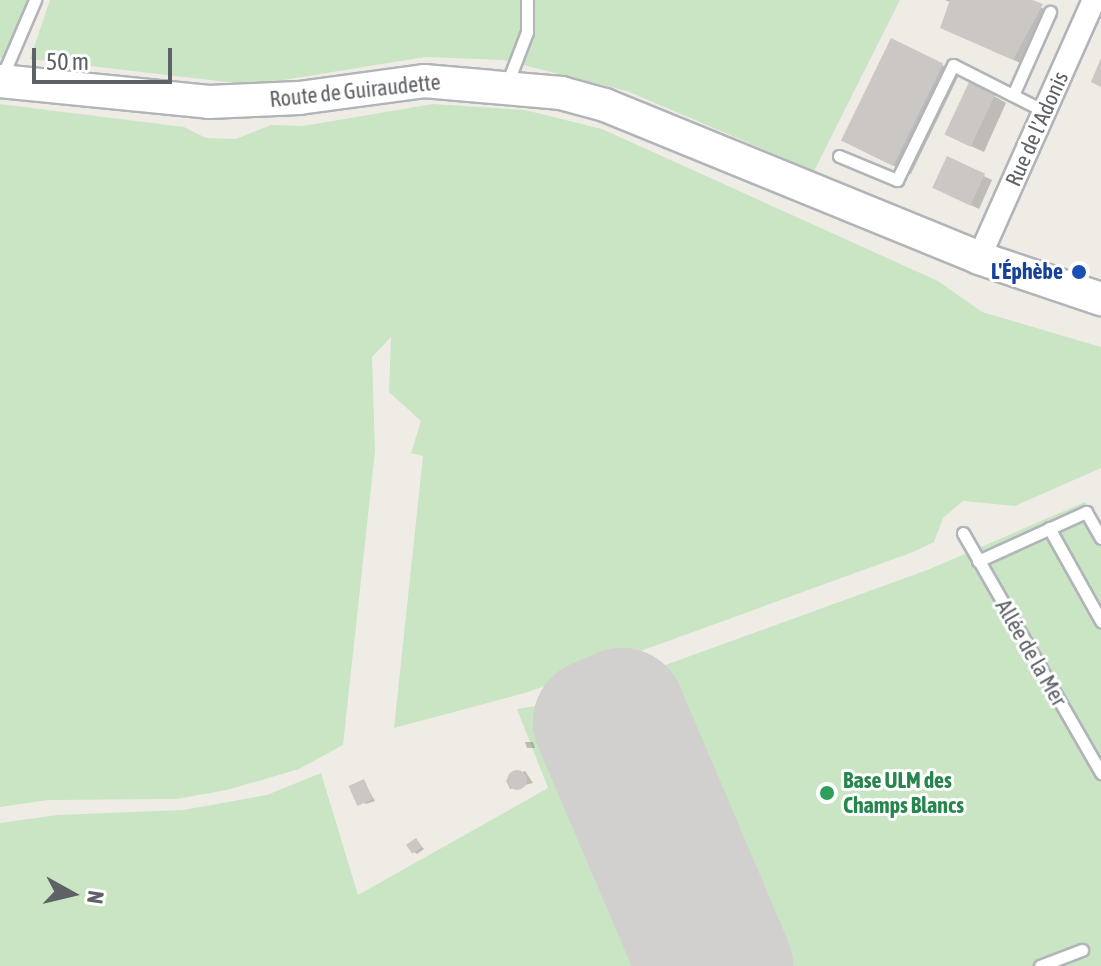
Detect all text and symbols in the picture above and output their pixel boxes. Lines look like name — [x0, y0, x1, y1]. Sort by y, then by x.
scale bar — [36, 32, 176, 82]
text: 50 m — [46, 48, 89, 75]
street label: Rue de l'Adonis — [1000, 68, 1074, 190]
street label: Route de Guiraudette — [268, 69, 442, 113]
place label: L'Éphèbe — [991, 259, 1063, 285]
marker: L'Éphèbe — [1070, 263, 1088, 281]
street label: Allée de la Mer — [990, 595, 1072, 711]
place label: Base ULM des Champs Blancs — [843, 767, 964, 818]
marker: Base ULM des Champs Blancs — [818, 784, 836, 802]
north arrow — [32, 854, 112, 934]
text: N — [82, 889, 110, 906]

